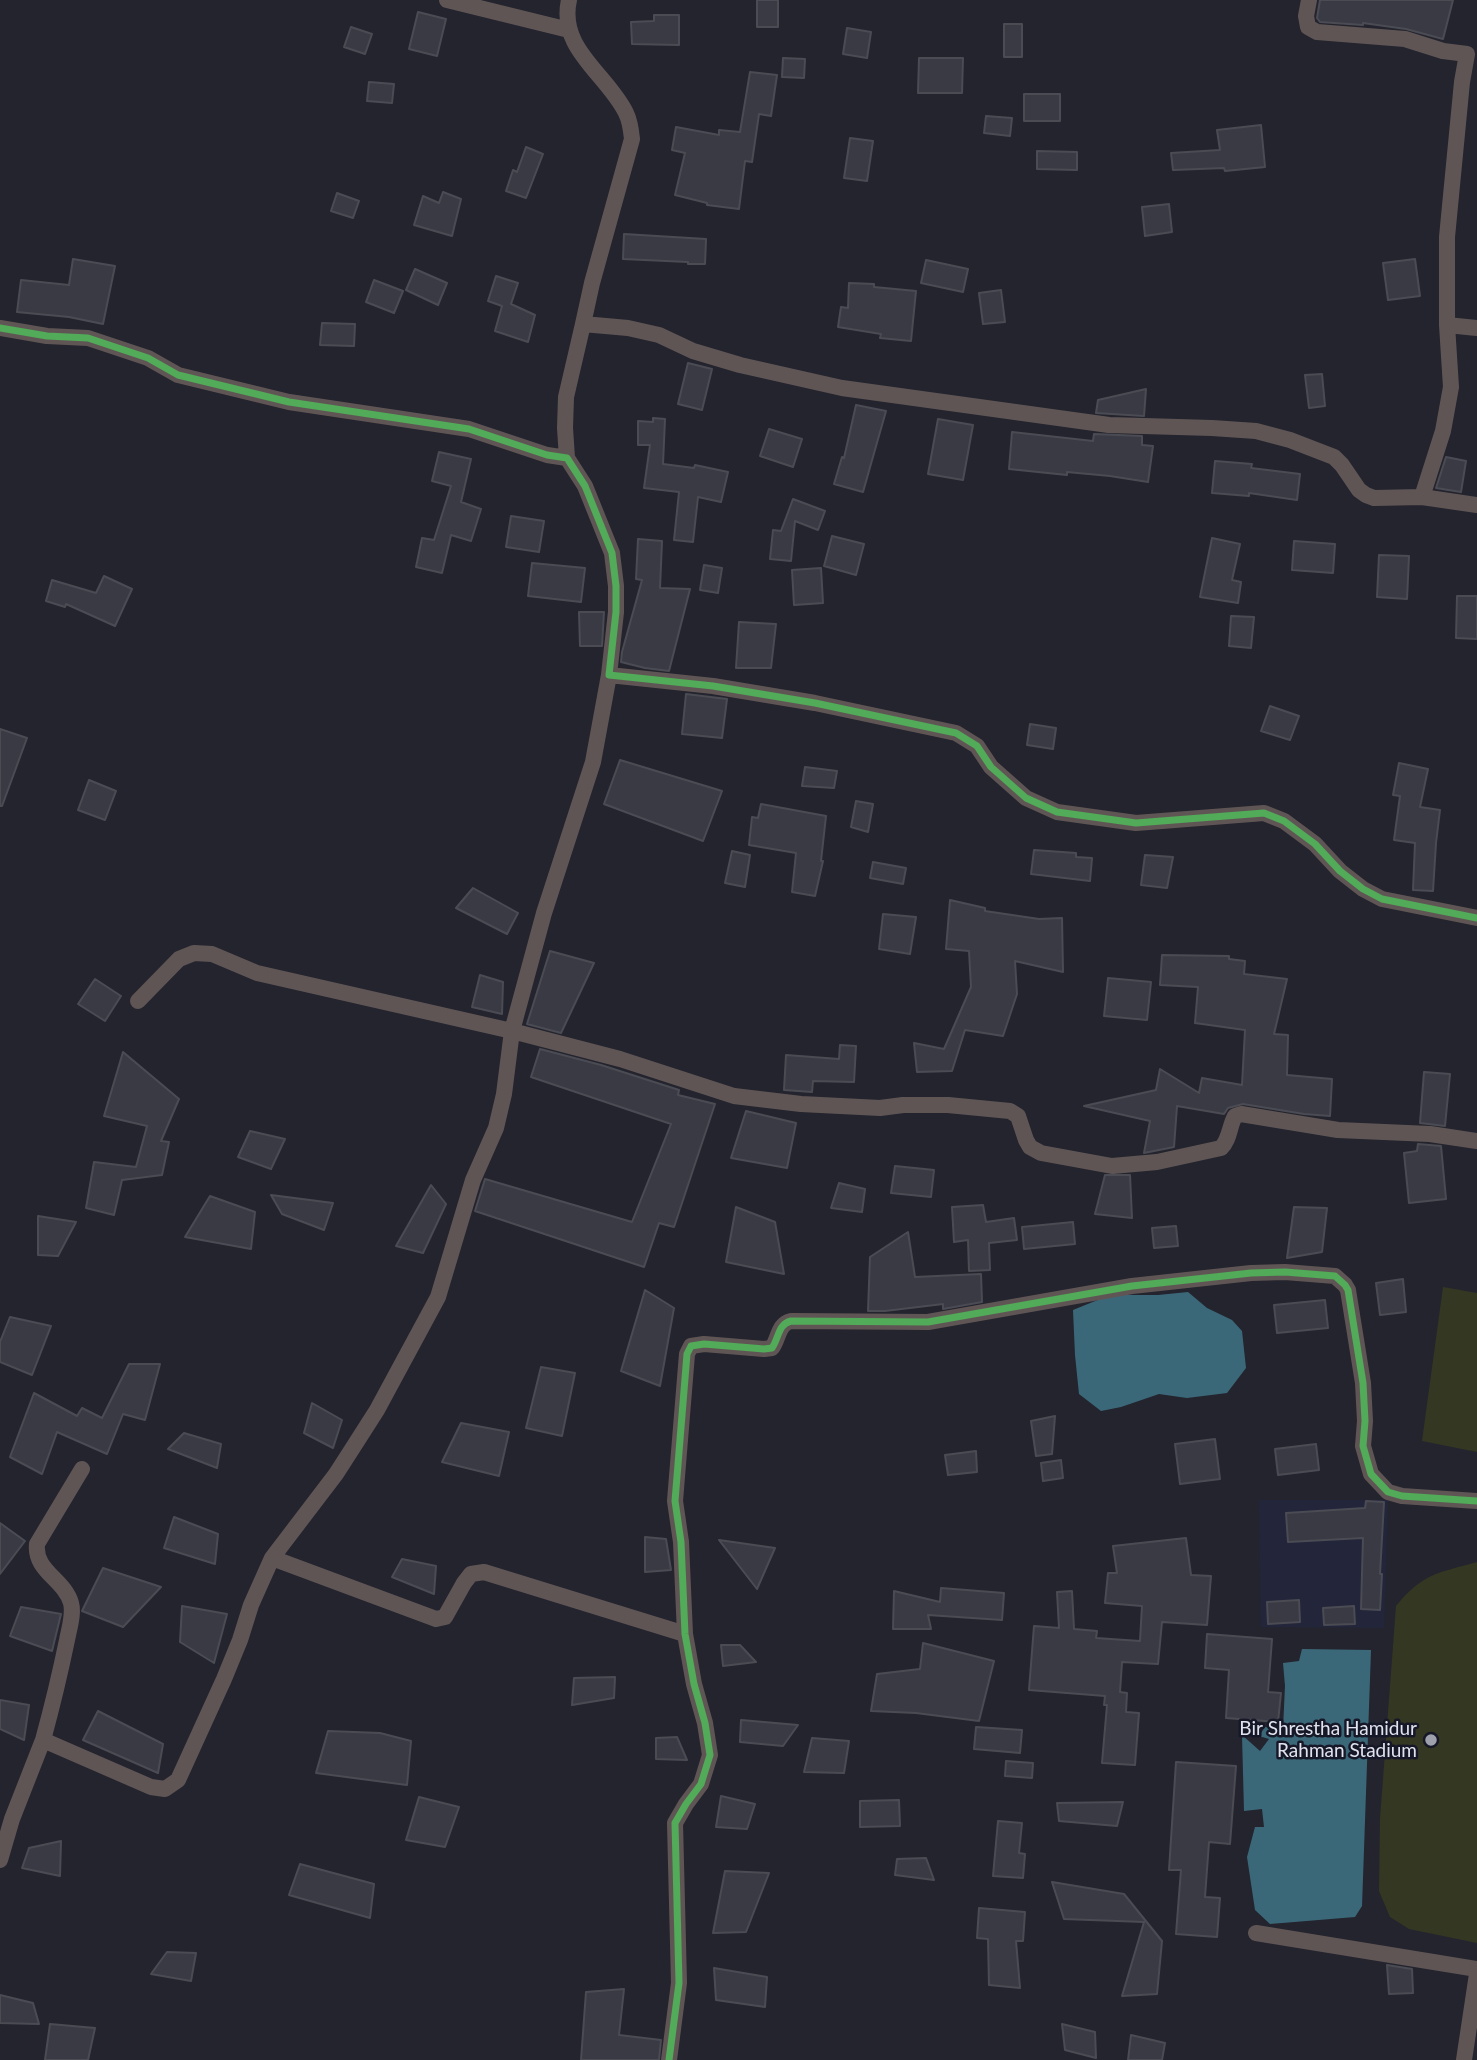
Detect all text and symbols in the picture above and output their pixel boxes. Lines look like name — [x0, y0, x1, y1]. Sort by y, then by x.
place label: Bir Shrestha Hamidur Rahman Stadium — [1239, 1718, 1417, 1762]
marker: Bir Shrestha Hamidur Rahman Stadium — [1423, 1732, 1439, 1748]

